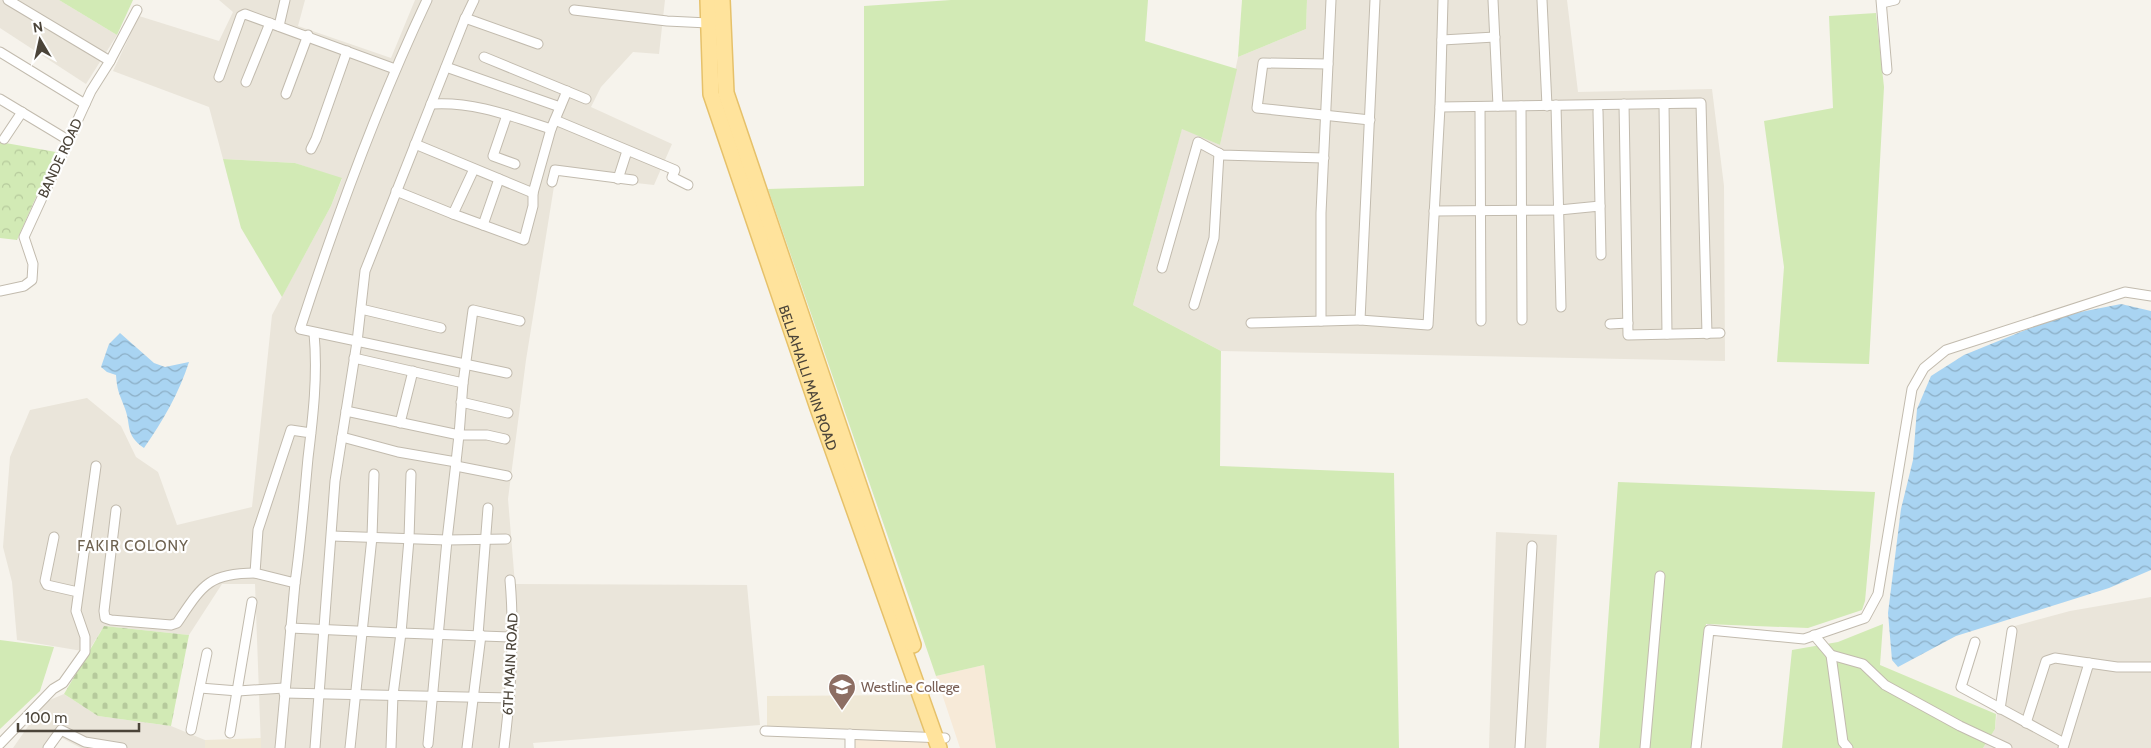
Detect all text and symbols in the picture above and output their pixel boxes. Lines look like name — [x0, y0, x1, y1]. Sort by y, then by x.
north arrow — [15, 15, 65, 65]
text: N — [32, 17, 44, 37]
street label: BANDE ROAD — [34, 115, 86, 201]
street label: BELLAHALLI MAIN ROAD — [775, 303, 841, 453]
district label: FAKIR COLONY — [77, 537, 189, 555]
street label: 6TH MAIN ROAD — [498, 612, 522, 716]
school or university icon: Westline College — [827, 672, 857, 711]
place label: Westline College — [861, 678, 960, 696]
scale bar — [18, 700, 139, 732]
text: 100 m — [25, 709, 67, 727]

